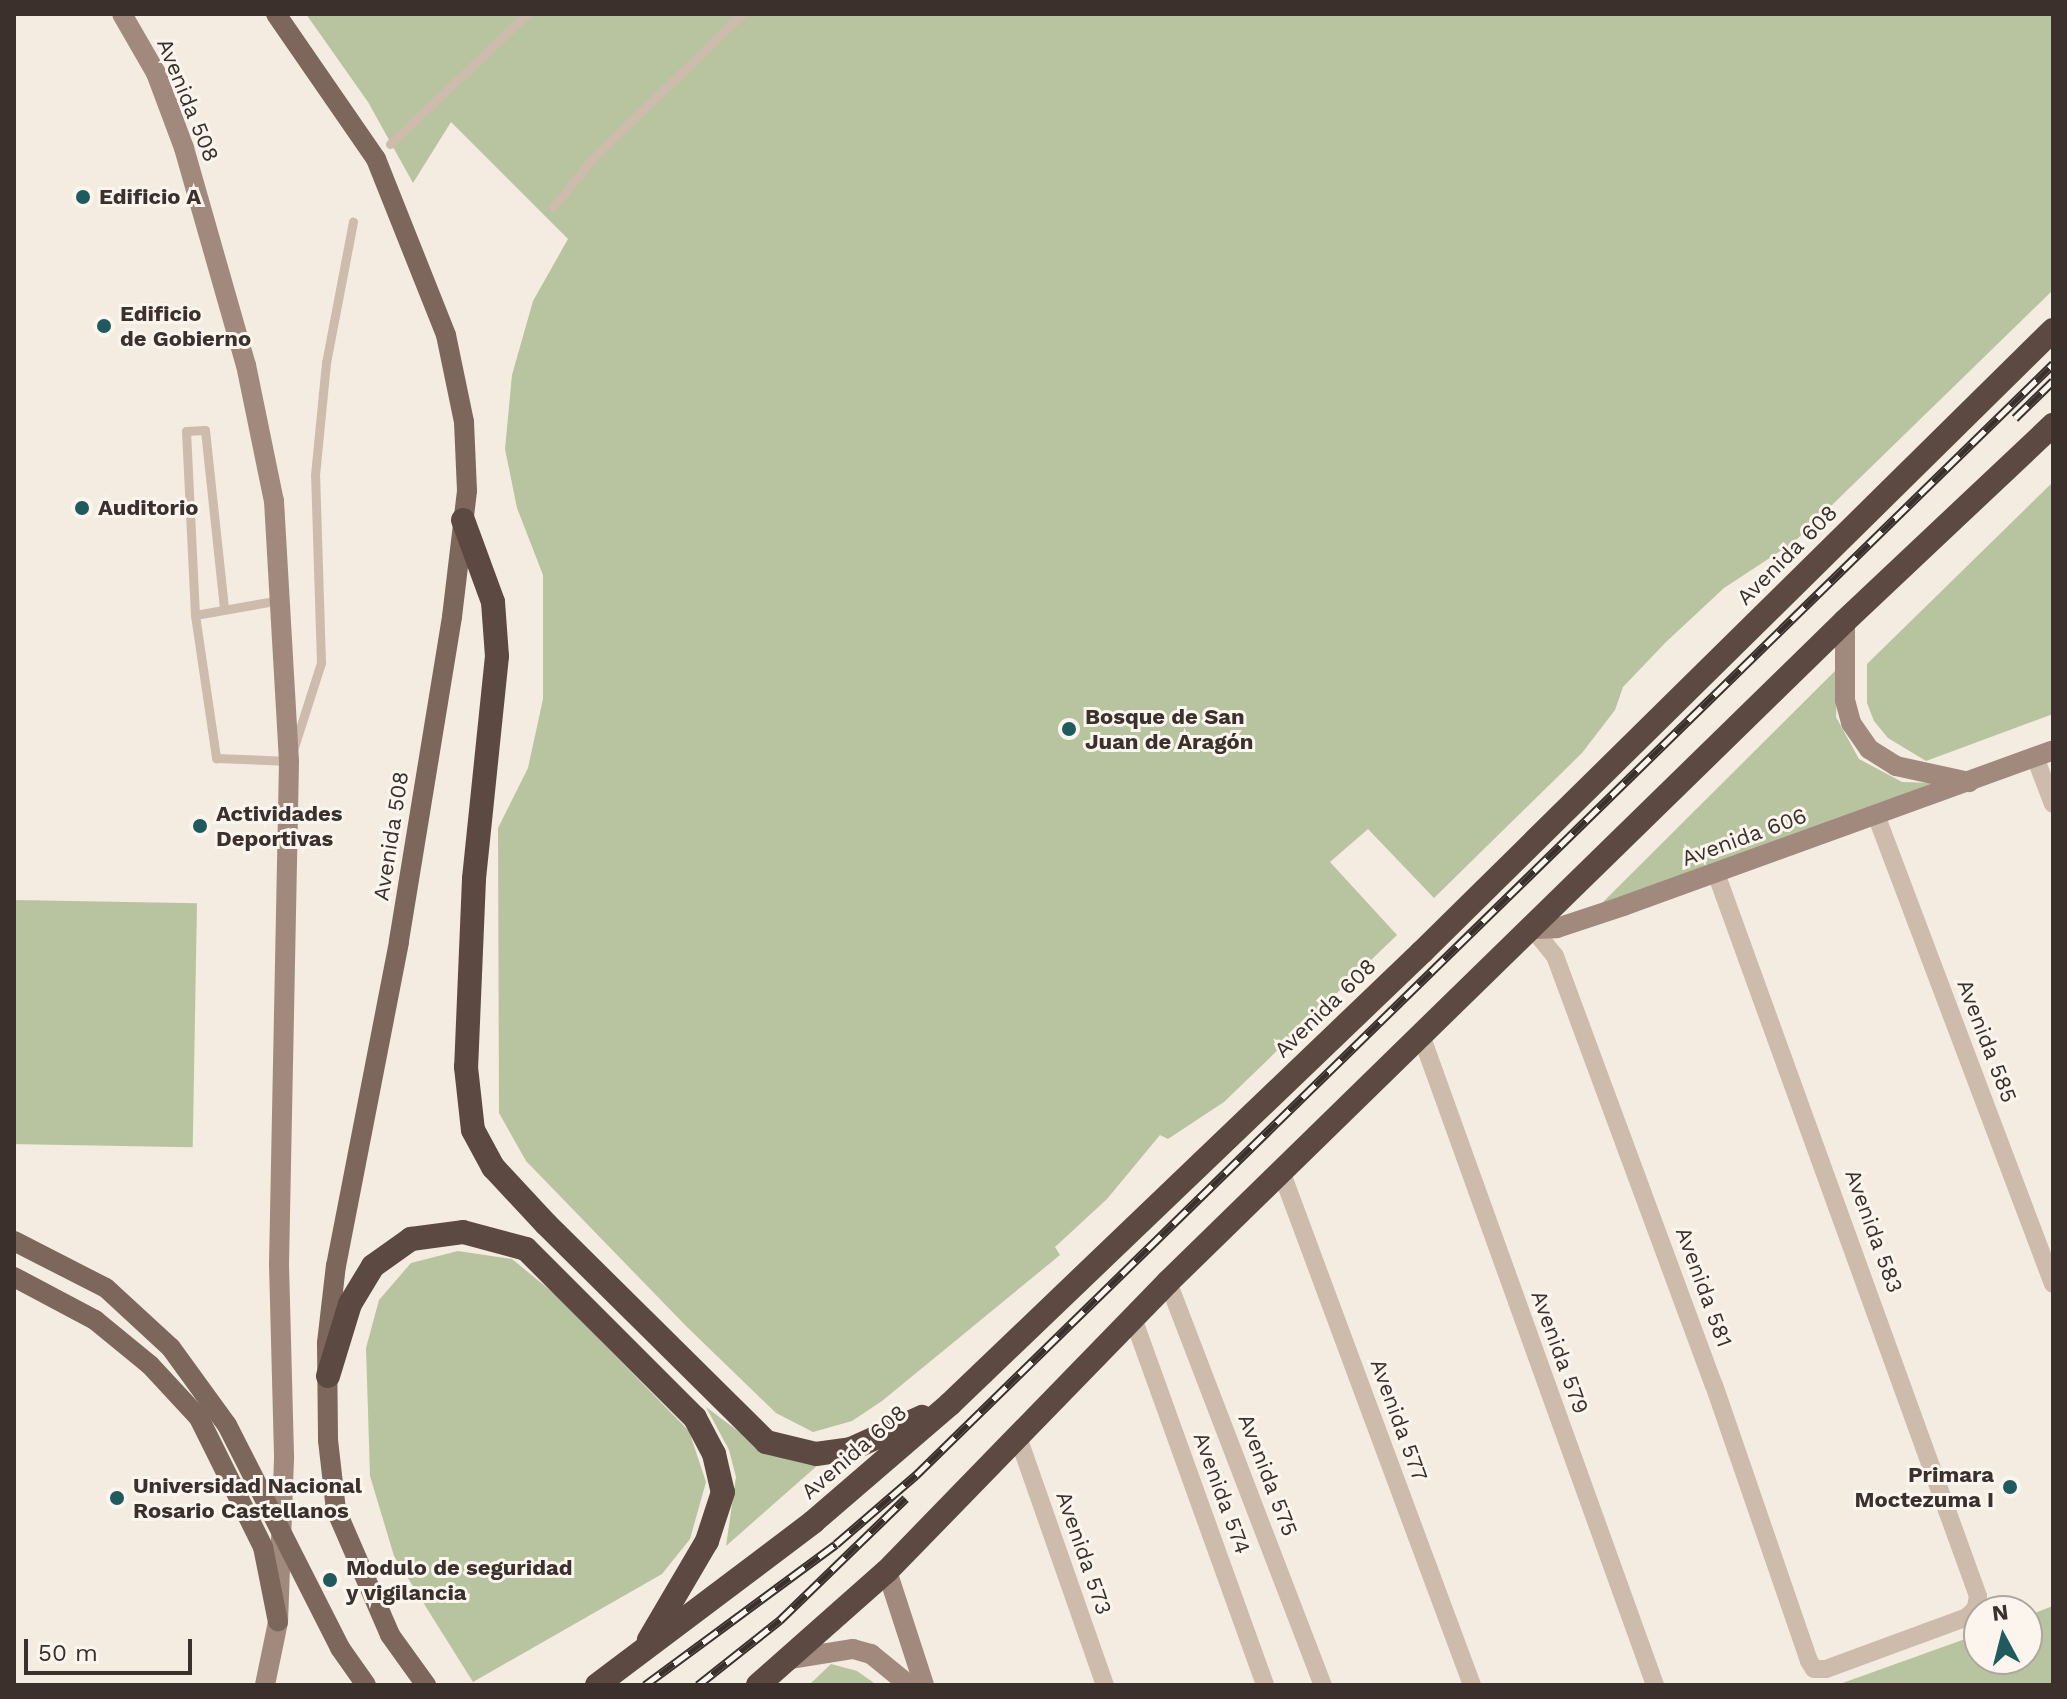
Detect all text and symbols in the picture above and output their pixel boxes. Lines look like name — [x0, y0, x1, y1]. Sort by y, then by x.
street label: Avenida 508 — [151, 34, 225, 166]
place label: Edificio A — [99, 184, 202, 210]
marker: Edificio A — [74, 188, 92, 206]
place label: Edificio de Gobierno — [120, 300, 251, 352]
marker: Edificio de Gobierno — [95, 317, 113, 335]
place label: Auditorio — [98, 495, 198, 521]
marker: Auditorio — [73, 499, 91, 517]
street label: Avenida 608 — [1731, 499, 1843, 611]
place label: Bosque de San Juan de Aragón — [1085, 703, 1254, 754]
marker: Bosque de San Juan de Aragón — [1060, 720, 1078, 738]
street label: Avenida 508 — [368, 769, 414, 903]
place label: Actividades Deportivas — [216, 800, 343, 852]
street label: Avenida 606 — [1678, 802, 1810, 872]
marker: Actividades Deportivas — [191, 817, 209, 835]
street label: Avenida 608 — [1268, 953, 1382, 1063]
street label: Avenida 585 — [1951, 975, 2023, 1107]
street label: Avenida 583 — [1839, 1165, 1909, 1297]
street label: Avenida 581 — [1670, 1223, 1738, 1351]
street label: Avenida 579 — [1525, 1286, 1595, 1418]
street label: Avenida 577 — [1365, 1355, 1433, 1485]
street label: Avenida 608 — [796, 1399, 912, 1505]
street label: Avenida 575 — [1233, 1410, 1303, 1540]
street label: Avenida 574 — [1188, 1428, 1256, 1558]
place label: Primara Moctezuma I — [1854, 1461, 1994, 1512]
place label: Universidad Nacional Rosario Castellanos — [133, 1472, 362, 1524]
marker: Primara Moctezuma I — [2001, 1478, 2019, 1496]
street label: Avenida 573 — [1051, 1488, 1117, 1618]
marker: Universidad Nacional Rosario Castellanos — [108, 1489, 126, 1507]
place label: Modulo de seguridad y vigilancia — [346, 1554, 572, 1606]
marker: Modulo de seguridad y vigilancia — [321, 1571, 339, 1589]
north arrow — [1963, 1595, 2043, 1675]
text: N — [1991, 1599, 2010, 1626]
scale bar — [28, 1623, 196, 1673]
text: 50 m — [38, 1639, 98, 1667]

